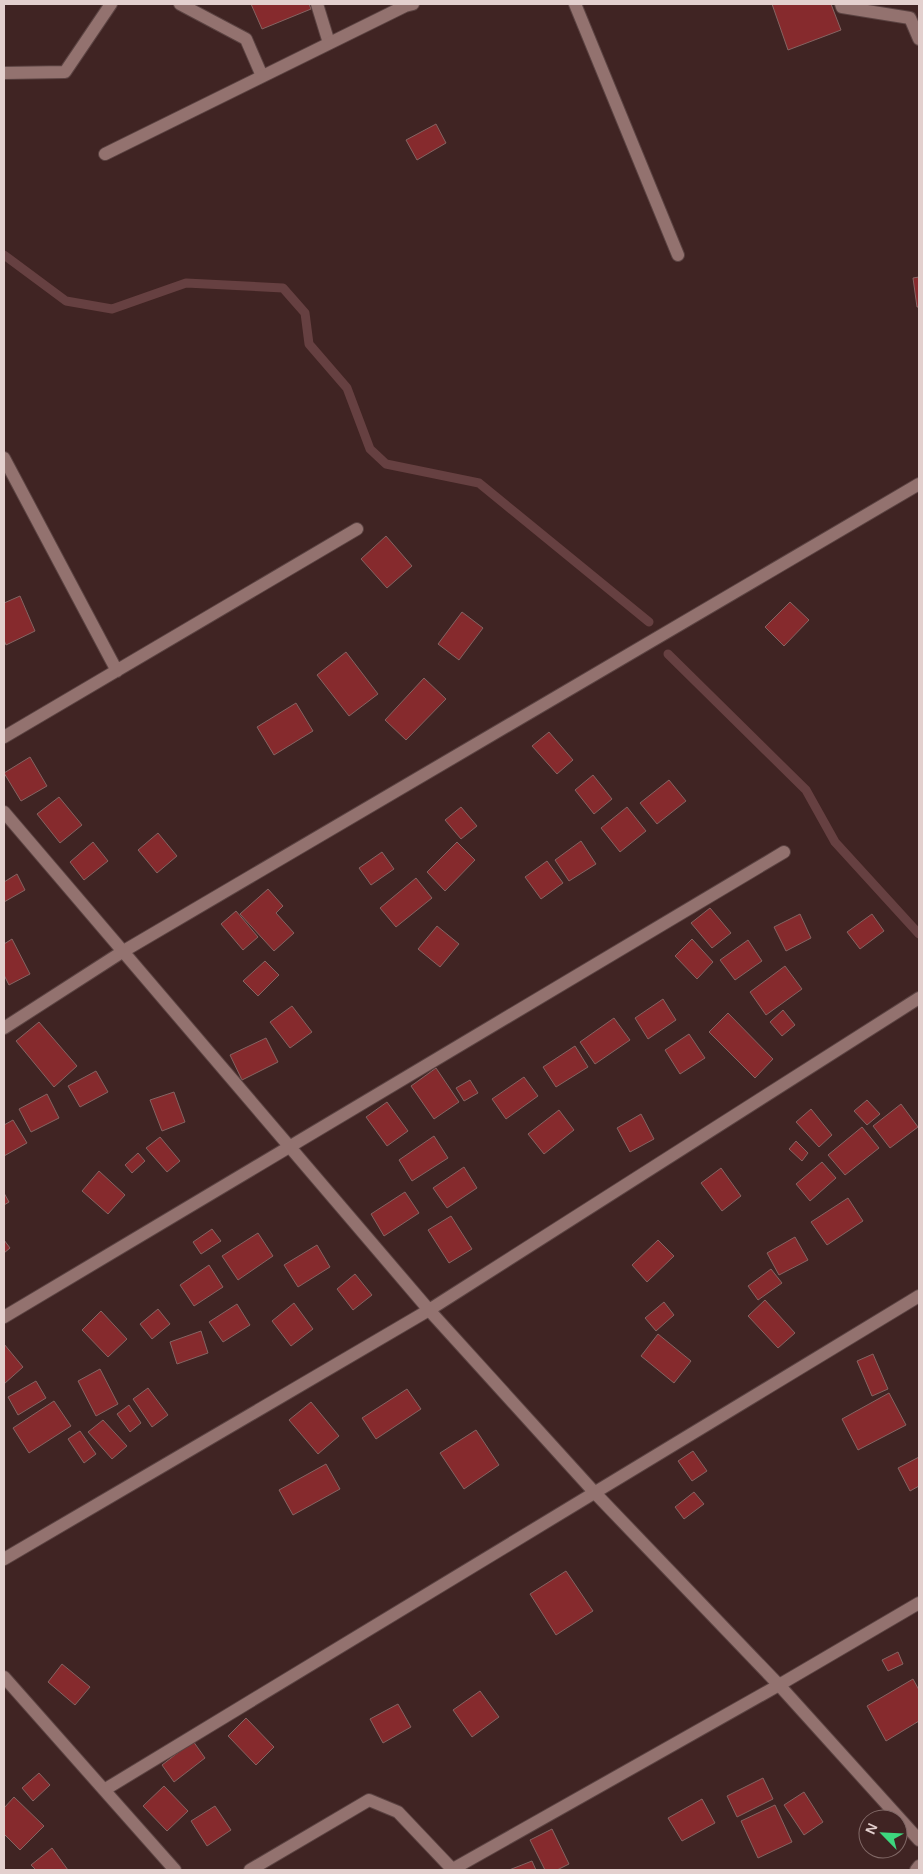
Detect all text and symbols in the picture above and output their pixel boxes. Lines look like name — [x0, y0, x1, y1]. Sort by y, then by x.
north arrow — [858, 1809, 908, 1859]
text: N — [862, 1821, 880, 1837]

